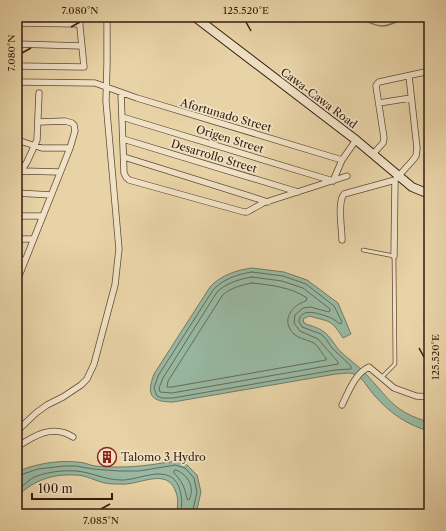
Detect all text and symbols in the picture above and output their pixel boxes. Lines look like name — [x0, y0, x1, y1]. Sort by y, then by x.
text: 7.080°N — [61, 4, 99, 17]
text: 125.520°E — [223, 4, 269, 17]
text: 7.080°N — [5, 34, 18, 72]
street label: Cawa-Cawa Road — [278, 65, 360, 132]
street label: Afortunado Street — [178, 95, 273, 135]
street label: Origen Street — [194, 122, 266, 156]
street label: Desarrollo Street — [169, 136, 259, 176]
text: 125.520°E — [429, 334, 442, 380]
building icon: Talomo 3 Hydro — [96, 446, 118, 468]
place label: Talomo 3 Hydro — [121, 450, 206, 464]
scale bar — [32, 475, 112, 501]
text: 100 m — [38, 481, 73, 496]
text: 7.085°N — [83, 514, 119, 527]

